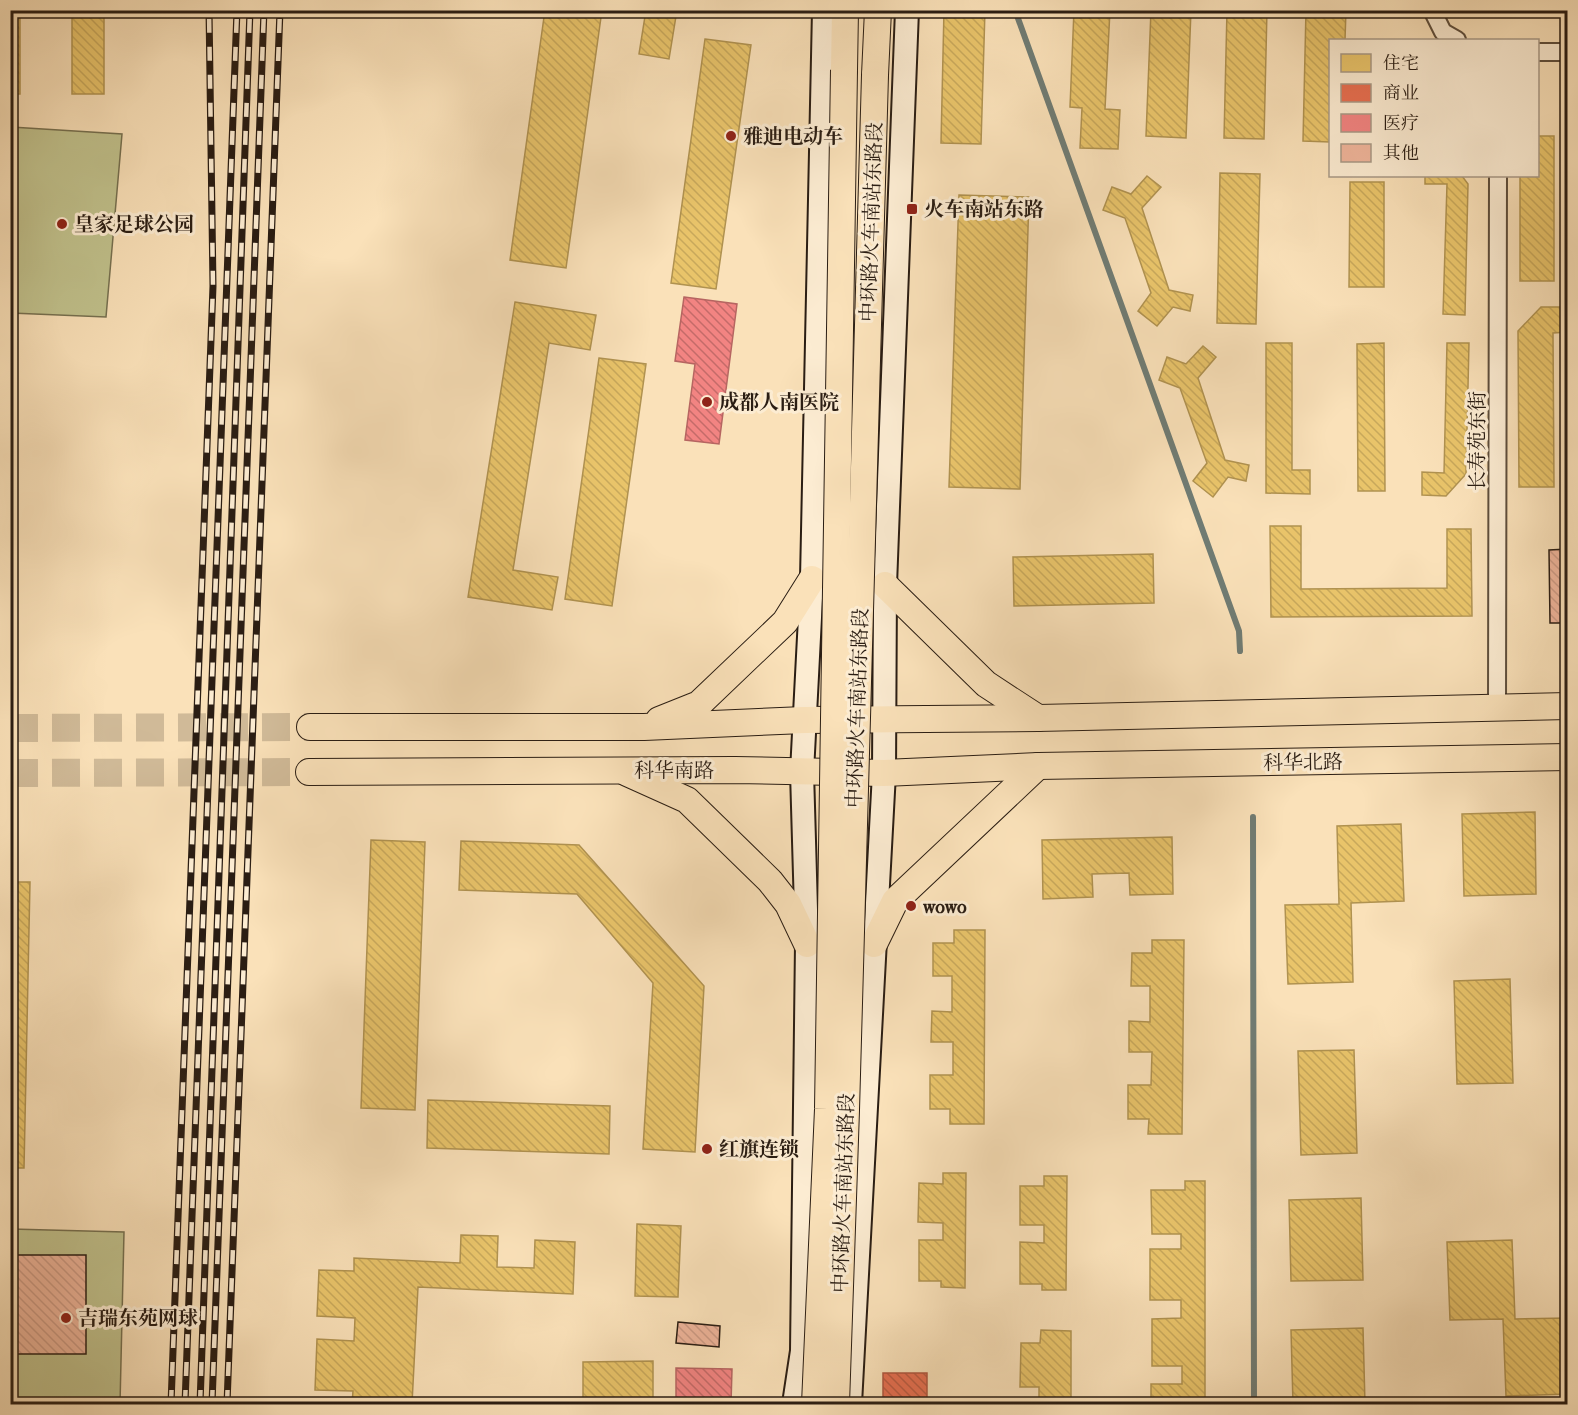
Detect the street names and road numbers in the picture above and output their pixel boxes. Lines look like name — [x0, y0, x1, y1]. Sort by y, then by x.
street label: 中环路火车南站东路段 — [856, 122, 887, 322]
street label: 长寿苑东街 — [1465, 391, 1490, 491]
street label: 中环路火车南站东路段 — [842, 608, 873, 808]
street label: 科华北路 — [1263, 749, 1343, 776]
street label: 科华南路 — [634, 758, 714, 783]
street label: 中环路火车南站东路段 — [828, 1093, 859, 1293]

